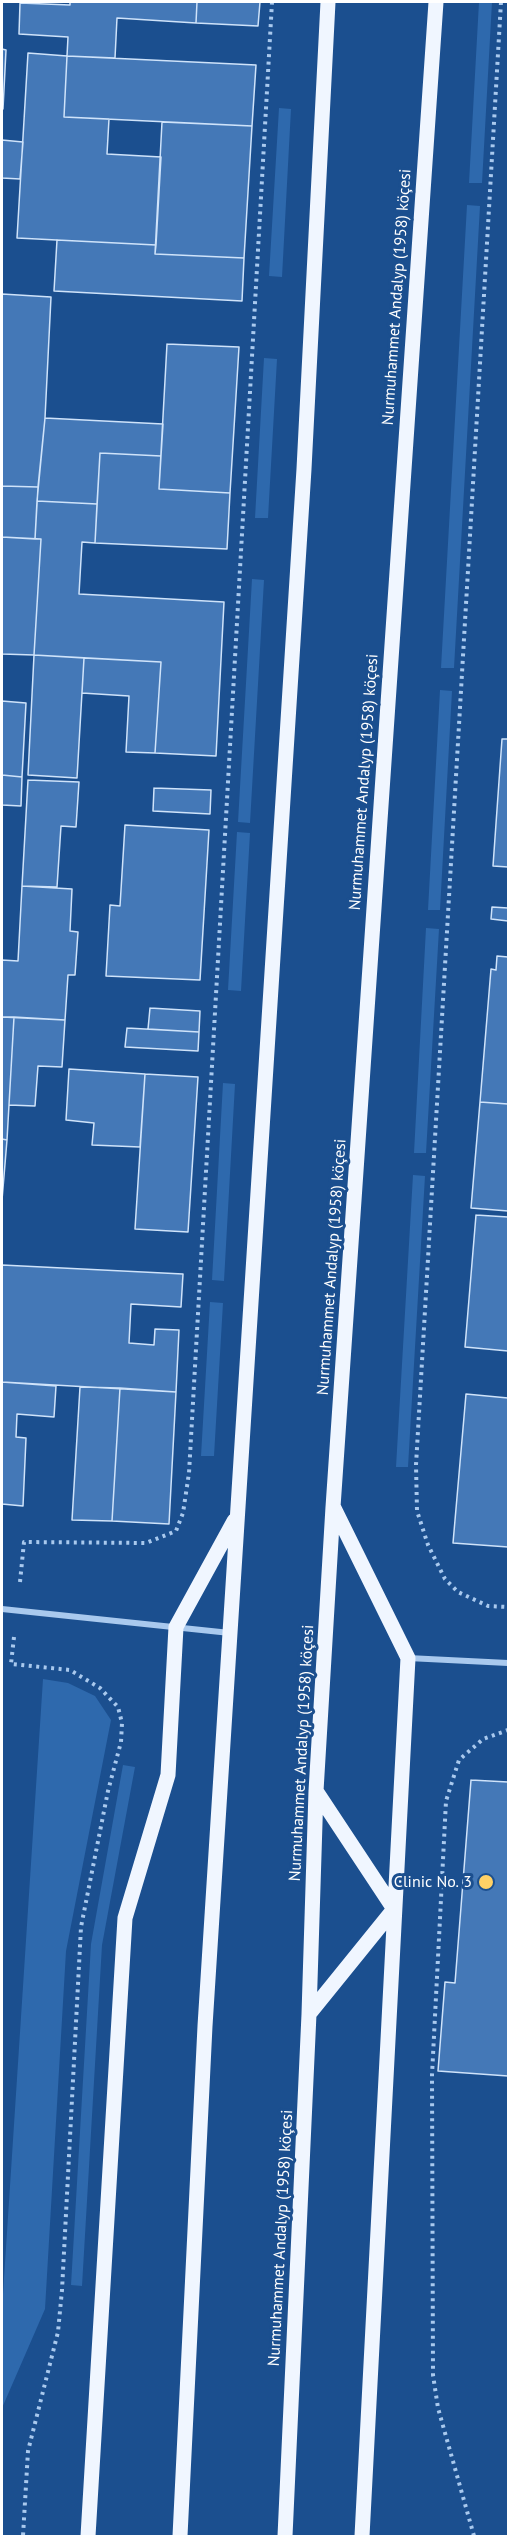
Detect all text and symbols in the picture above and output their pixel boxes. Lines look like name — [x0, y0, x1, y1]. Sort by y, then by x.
street label: Nurmuhammet Andalyp (1958) köçesi — [378, 168, 416, 426]
street label: Nurmuhammet Andalyp (1958) köçesi — [345, 653, 383, 911]
street label: Nurmuhammet Andalyp (1958) köçesi — [313, 1138, 351, 1396]
street label: Nurmuhammet Andalyp (1958) köçesi — [286, 1624, 318, 1882]
place label: Clinic No. 3 — [394, 1872, 472, 1892]
marker: Clinic No. 3 — [477, 1873, 495, 1891]
street label: Nurmuhammet Andalyp (1958) köçesi — [265, 2109, 297, 2367]

